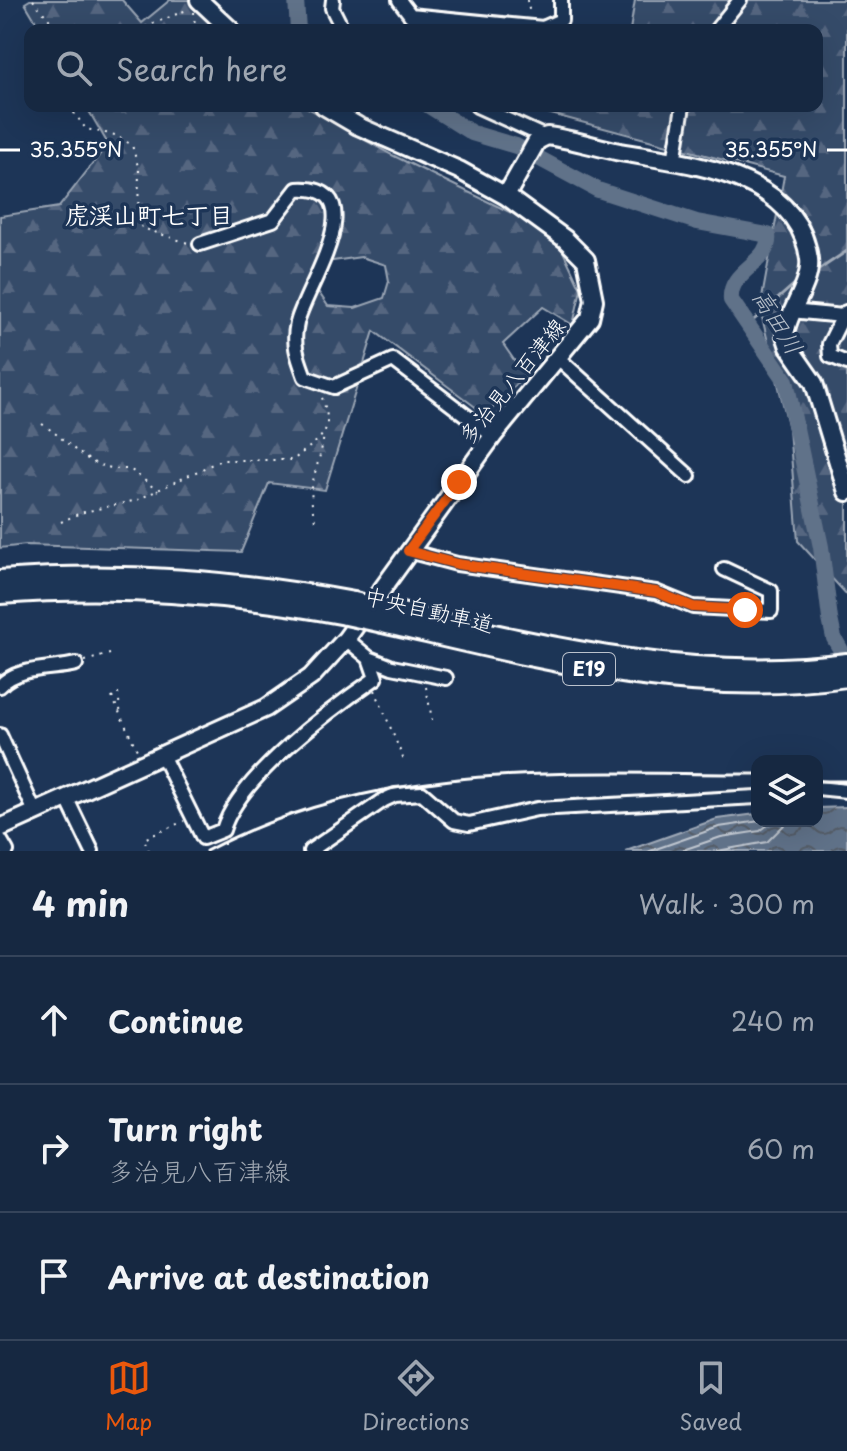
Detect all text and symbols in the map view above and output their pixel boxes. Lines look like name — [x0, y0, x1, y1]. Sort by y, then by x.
search box — [24, 24, 823, 112]
icon: search — [52, 46, 96, 90]
text: Search here — [116, 46, 288, 91]
text: 35.355°N — [29, 134, 123, 164]
text: 35.355°N — [724, 134, 818, 164]
district label: 虎渓山町七丁目 — [65, 196, 233, 232]
water label: 高田川 — [744, 281, 813, 361]
street label: 多治見八百津線 — [450, 310, 572, 450]
route end — [441, 464, 477, 500]
street label: 中央自動車道 — [361, 578, 497, 639]
route start — [727, 592, 763, 628]
road number: E19 — [563, 653, 615, 685]
map controls — [751, 755, 823, 827]
button: layers — [751, 755, 823, 827]
text: 4 min — [32, 877, 129, 929]
text: Walk · 300 m — [639, 884, 815, 923]
icon: ahead — [32, 998, 76, 1042]
text: Continue — [108, 998, 243, 1043]
text: 240 m — [731, 1001, 815, 1040]
text: Turn right — [108, 1106, 263, 1151]
icon: right — [32, 1126, 76, 1170]
text: 60 m — [747, 1129, 815, 1168]
text: 多治見八百津線 — [108, 1151, 290, 1190]
icon: arrive — [32, 1254, 76, 1298]
text: Arrive at destination — [108, 1254, 430, 1299]
tab: Map — [105, 1356, 152, 1437]
tab: Directions — [362, 1356, 469, 1437]
tab: Saved — [679, 1356, 742, 1437]

